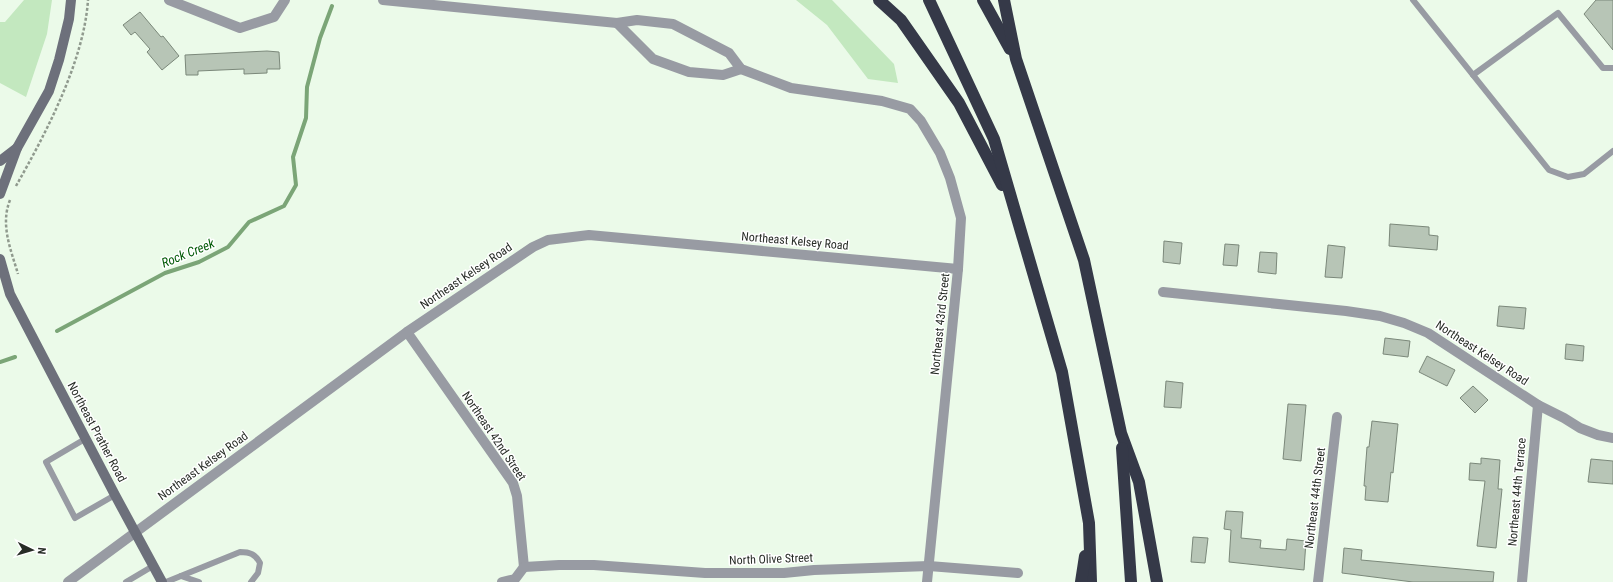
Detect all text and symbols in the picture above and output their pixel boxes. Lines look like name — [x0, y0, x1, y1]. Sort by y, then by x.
street label: Northeast Kelsey Road — [741, 229, 849, 253]
water label: Rock Creek — [159, 235, 217, 270]
street label: Northeast Kelsey Road — [418, 240, 515, 312]
street label: Northeast 43rd Street — [928, 272, 952, 376]
street label: Northeast Kelsey Road — [1433, 318, 1531, 388]
street label: Northeast Prather Road — [65, 380, 129, 484]
street label: Northeast 42nd Street — [459, 389, 529, 484]
street label: Northeast Kelsey Road — [155, 429, 251, 503]
street label: Northeast 44th Terrace — [1505, 437, 1529, 547]
street label: Northeast 44th Street — [1302, 446, 1328, 549]
north arrow — [12, 530, 52, 570]
text: N — [35, 547, 48, 555]
street label: North Olive Street — [729, 551, 814, 567]

